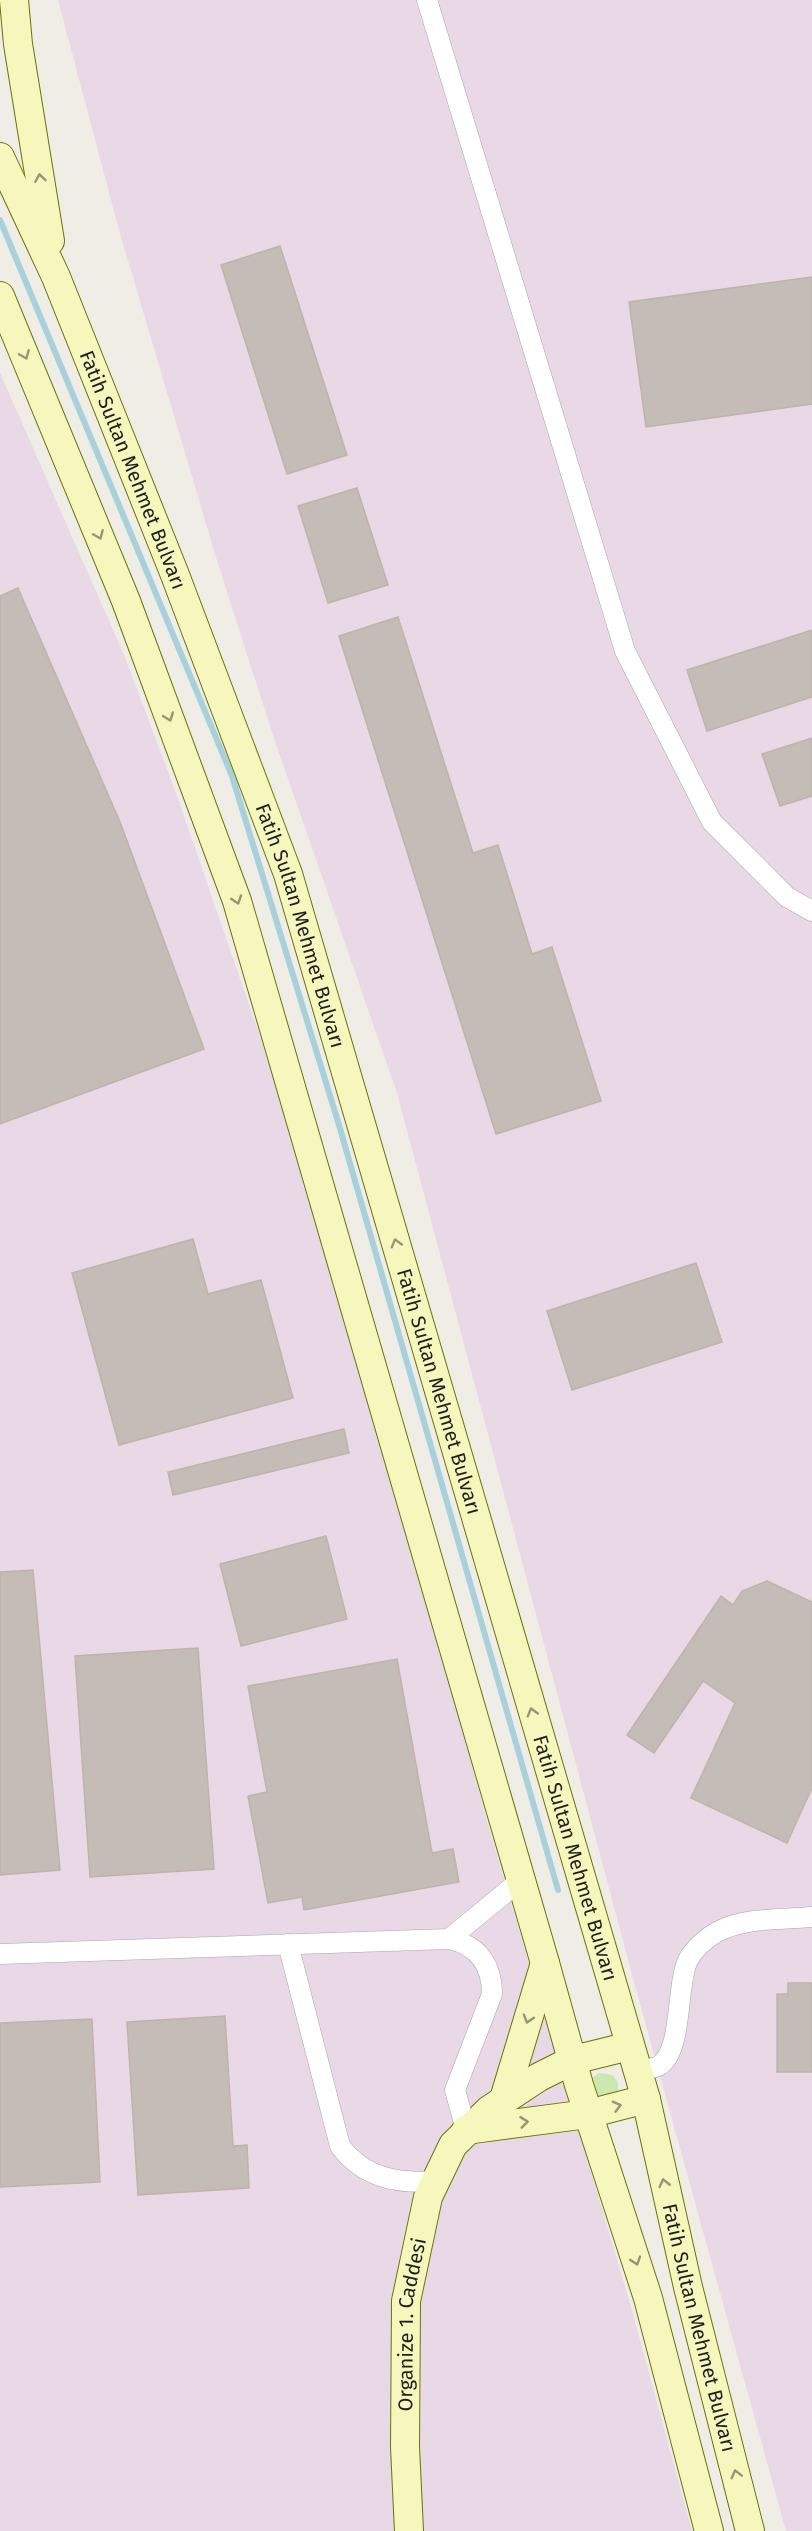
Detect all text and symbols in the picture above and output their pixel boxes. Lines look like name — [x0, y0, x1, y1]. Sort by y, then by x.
one-way arrow — [34, 173, 46, 182]
street label: Fatih Sultan Mehmet Bulvarı — [75, 347, 191, 593]
one-way arrow — [18, 349, 30, 360]
one-way arrow — [92, 529, 104, 540]
one-way arrow — [162, 711, 175, 722]
street label: Fatih Sultan Mehmet Bulvarı — [250, 800, 350, 1051]
one-way arrow — [229, 894, 242, 905]
one-way arrow — [391, 1238, 403, 1249]
street label: Fatih Sultan Mehmet Bulvarı — [392, 1266, 486, 1517]
one-way arrow — [527, 1707, 539, 1718]
street label: Fatih Sultan Mehmet Bulvarı — [528, 1732, 623, 1984]
one-way arrow — [523, 2013, 535, 2024]
one-way arrow — [612, 2101, 622, 2114]
one-way arrow — [520, 2117, 529, 2129]
one-way arrow — [659, 2178, 672, 2188]
street label: Fatih Sultan Mehmet Bulvarı — [658, 2201, 741, 2454]
street label: Organize 1. Caddesi — [393, 2236, 431, 2412]
one-way arrow — [629, 2255, 642, 2266]
one-way arrow — [730, 2470, 743, 2480]

